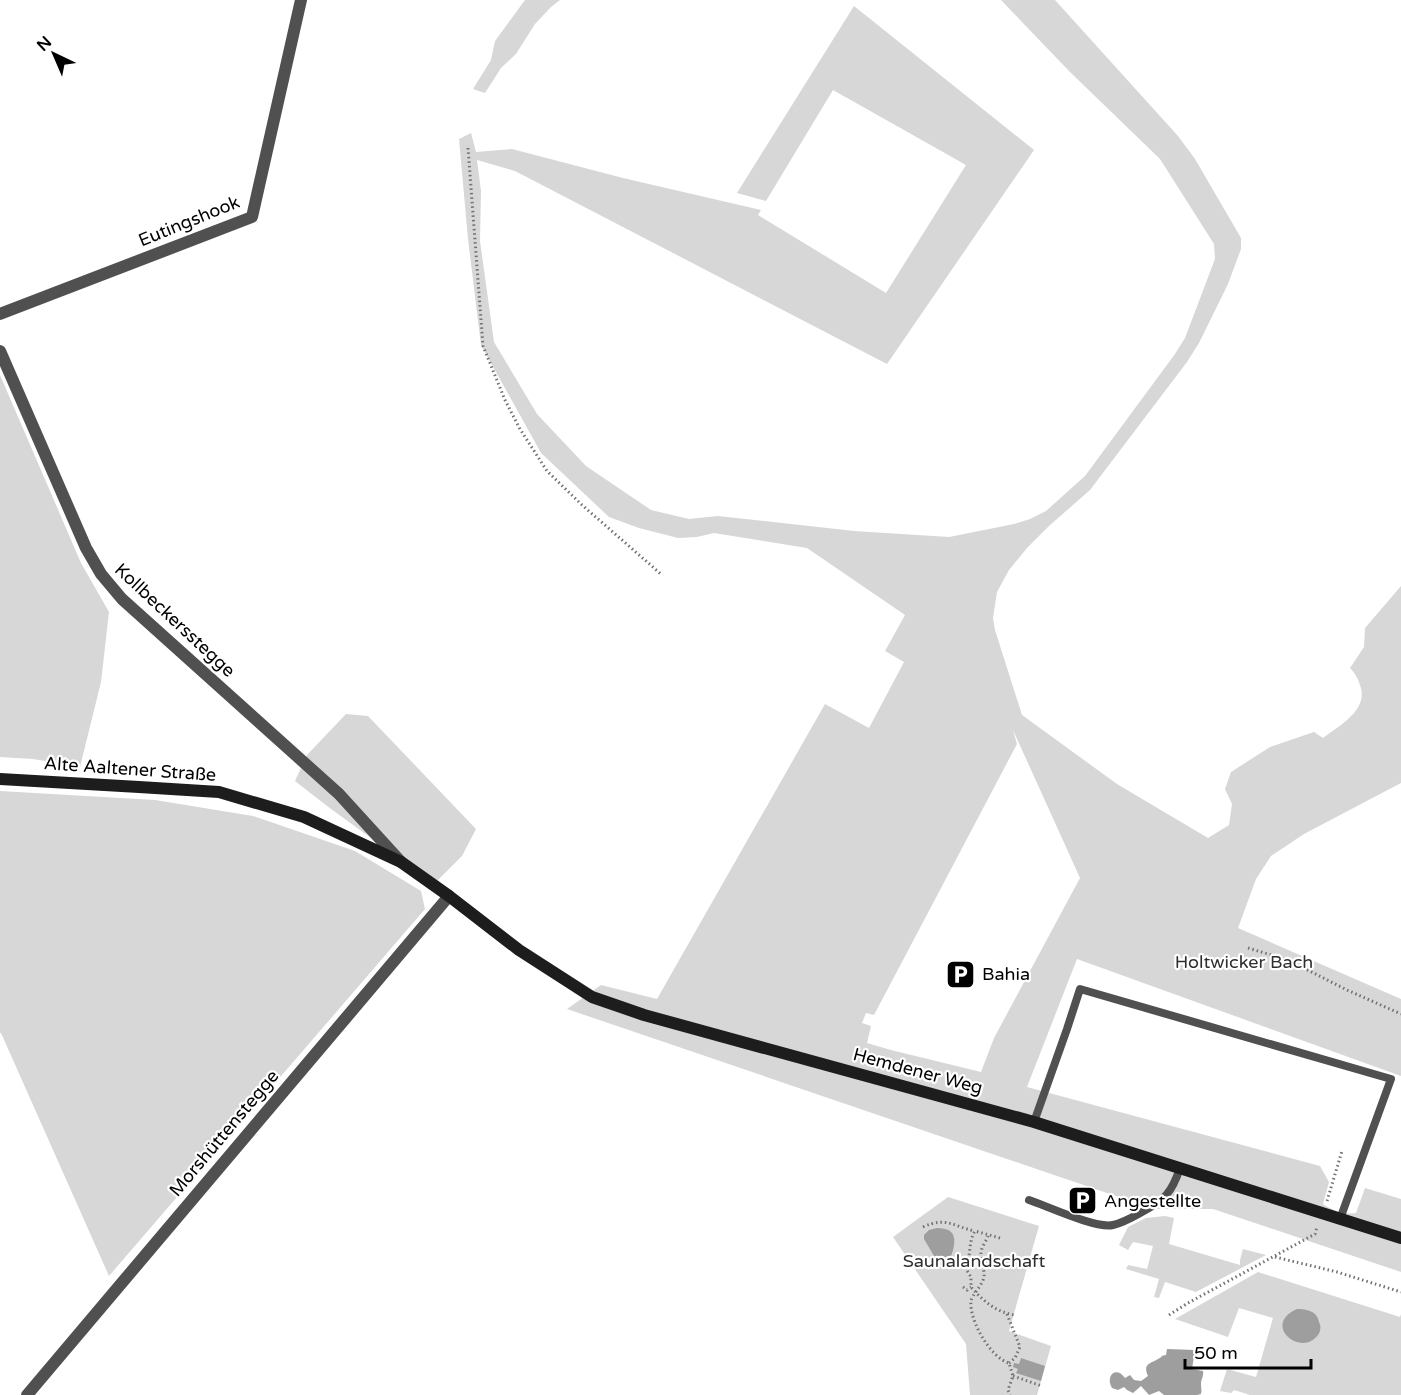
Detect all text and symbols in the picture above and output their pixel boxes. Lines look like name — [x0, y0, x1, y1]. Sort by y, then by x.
north arrow — [24, 24, 84, 84]
text: N — [33, 32, 56, 56]
street label: Eutingshook — [135, 191, 243, 251]
street label: Kollbeckersstegge — [110, 558, 240, 682]
street label: Alte Aaltener Straße — [43, 752, 217, 786]
park label: Holtwicker Bach — [1175, 951, 1313, 973]
parking icon: Bahia — [945, 958, 977, 990]
place label: Bahia — [982, 963, 1030, 985]
street label: Hemdener Weg — [851, 1043, 985, 1099]
street label: Morshüttenstegge — [165, 1065, 283, 1201]
parking icon: Angestellte — [1067, 1185, 1099, 1217]
place label: Angestellte — [1104, 1190, 1201, 1212]
park label: Saunalandschaft — [903, 1250, 1045, 1272]
scale bar — [1185, 1332, 1311, 1370]
text: 50 m — [1194, 1342, 1238, 1364]

